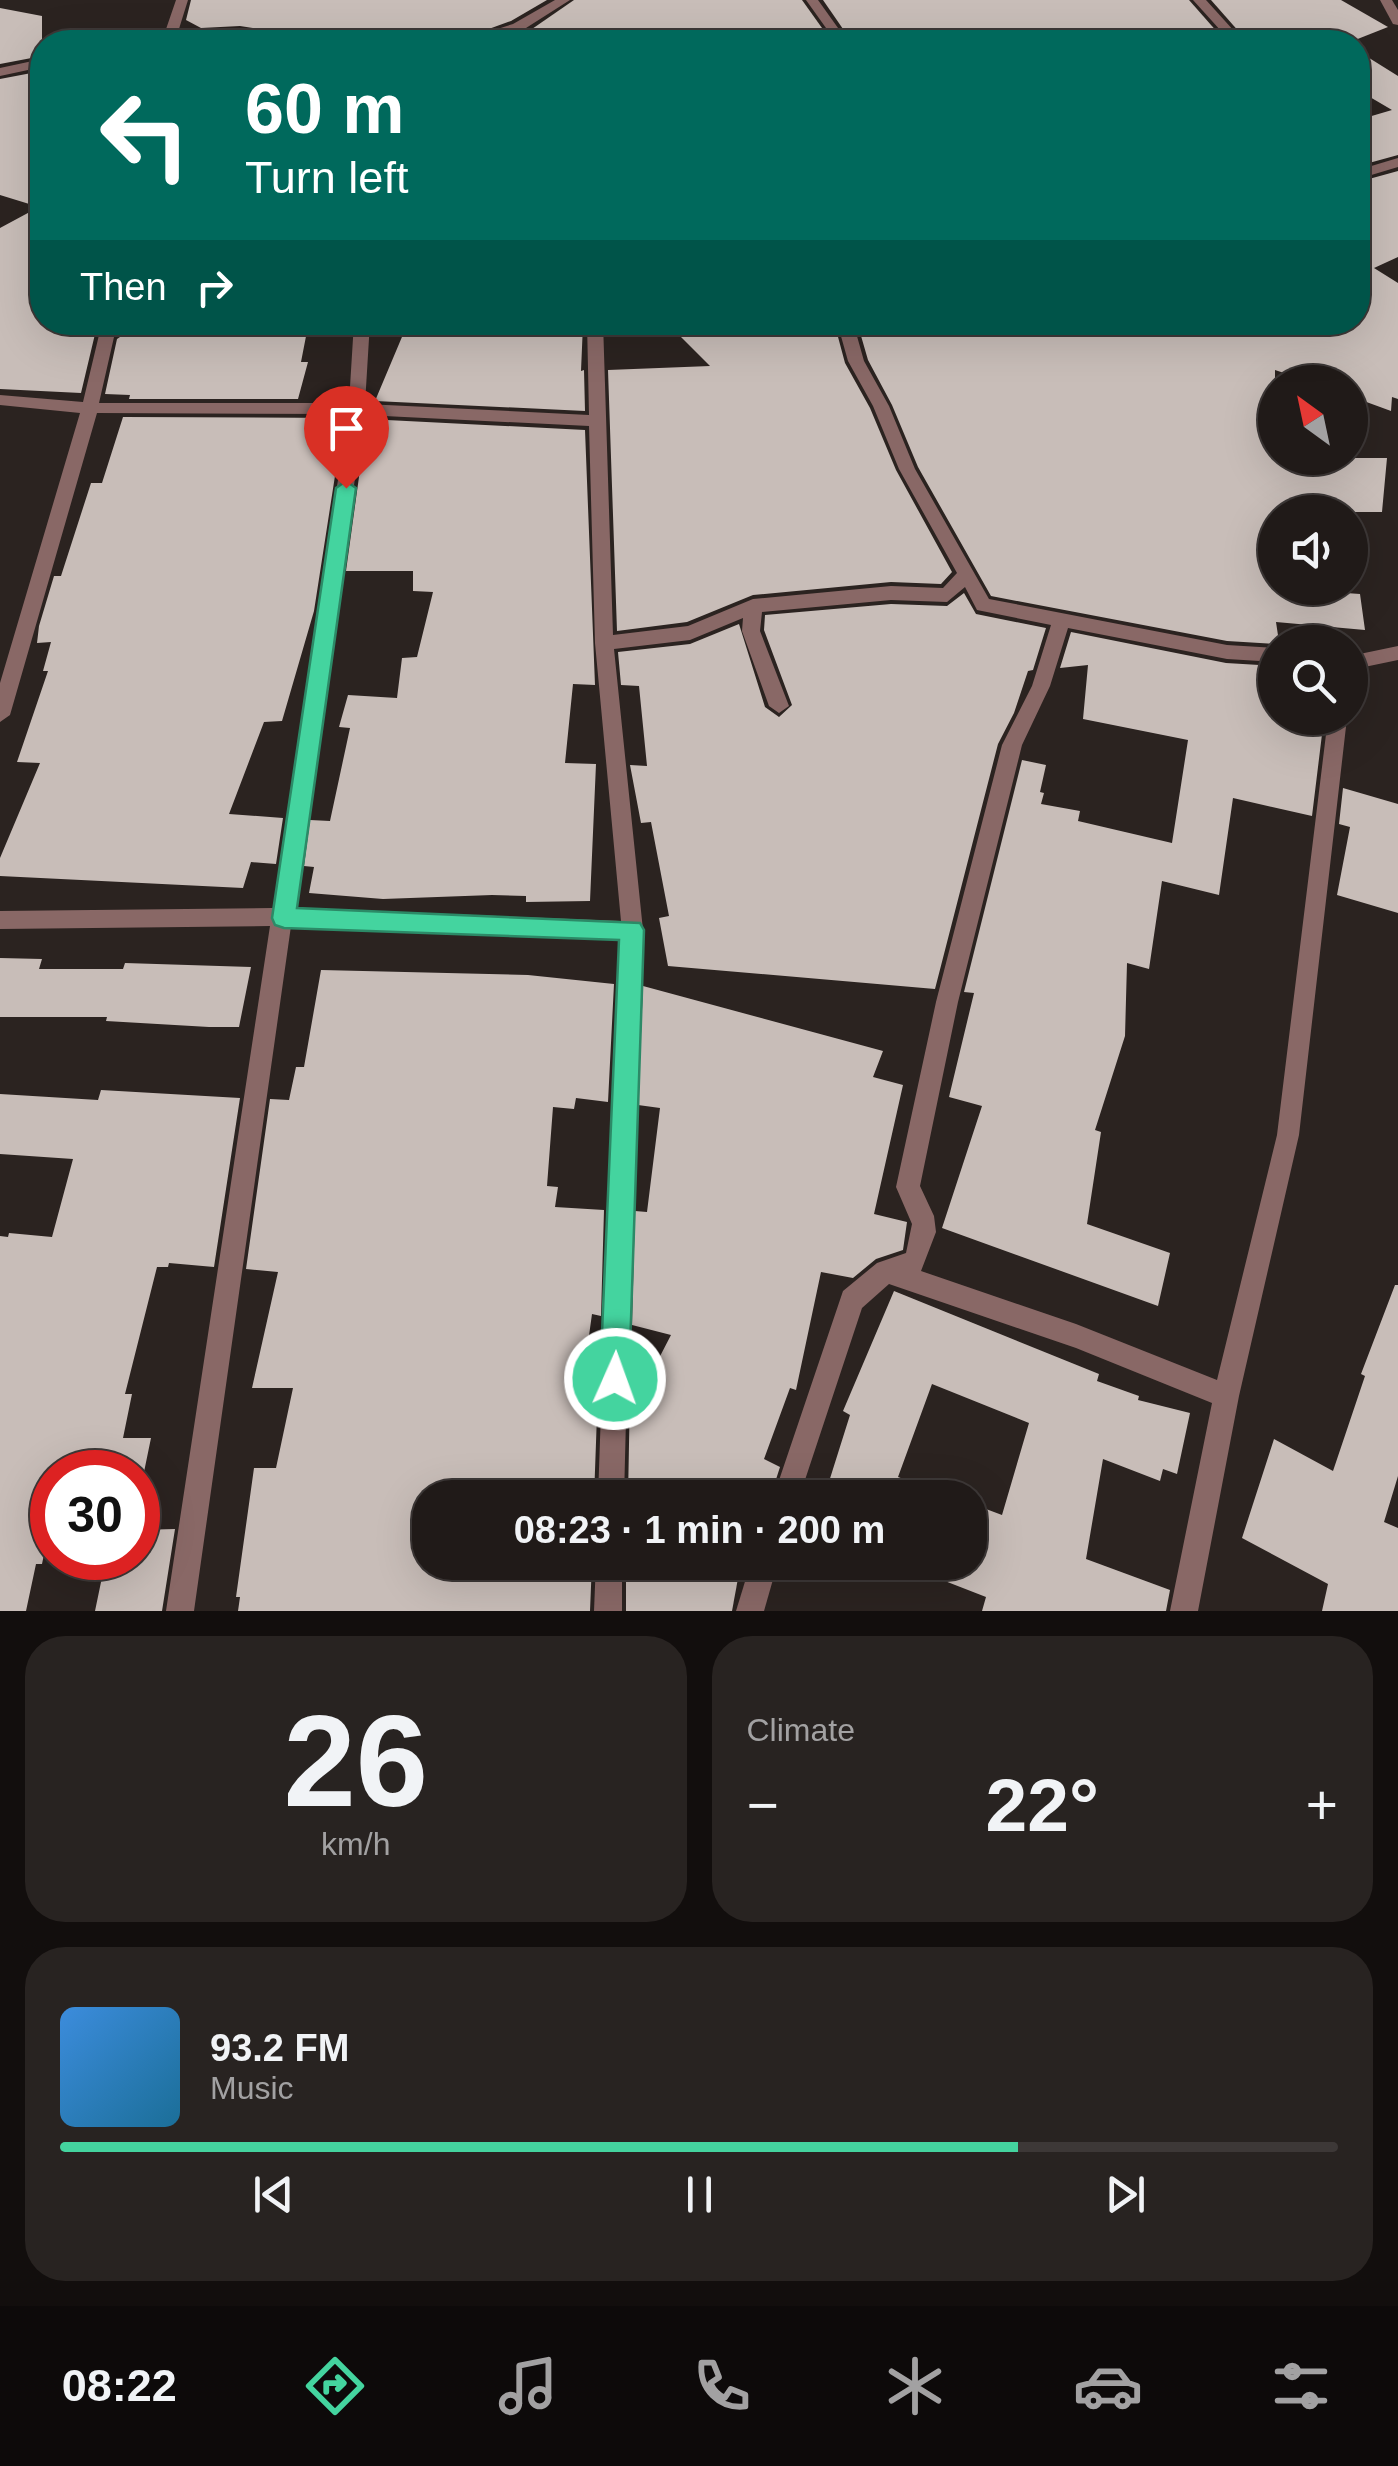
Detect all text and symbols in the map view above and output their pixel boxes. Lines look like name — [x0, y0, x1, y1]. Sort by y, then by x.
icon: left — [80, 70, 210, 200]
text: 60 m — [245, 70, 405, 148]
text: Turn left — [245, 152, 408, 203]
icon: right — [187, 260, 242, 315]
text: Then — [80, 266, 167, 308]
north arrow — [1258, 365, 1368, 475]
map controls — [1258, 365, 1368, 735]
pin — [304, 386, 389, 489]
icon: arrive — [319, 401, 374, 456]
button: sound — [1258, 495, 1368, 605]
button: search — [1258, 625, 1368, 735]
position arrow — [563, 1327, 667, 1431]
speed limit sign: 30 — [30, 1450, 160, 1580]
text: 08:23 · 1 min · 200 m — [514, 1509, 885, 1551]
text: 26 — [283, 1688, 428, 1834]
text: Climate — [747, 1712, 855, 1748]
text: 22° — [986, 1763, 1099, 1847]
text: − — [747, 1774, 779, 1836]
text: + — [1306, 1774, 1338, 1836]
text: km/h — [321, 1826, 390, 1862]
text: 93.2 FM — [210, 2027, 349, 2069]
text: Music — [210, 2070, 294, 2106]
icon: previous — [246, 2167, 301, 2222]
icon: pause — [672, 2167, 727, 2222]
icon: next — [1098, 2167, 1153, 2222]
icon: directions — [300, 2351, 370, 2421]
icon: music — [493, 2351, 563, 2421]
icon: phone — [687, 2351, 757, 2421]
icon: climate — [880, 2351, 950, 2421]
icon: car — [1073, 2351, 1143, 2421]
icon: filters — [1266, 2351, 1336, 2421]
text: 08:22 — [62, 2360, 177, 2411]

